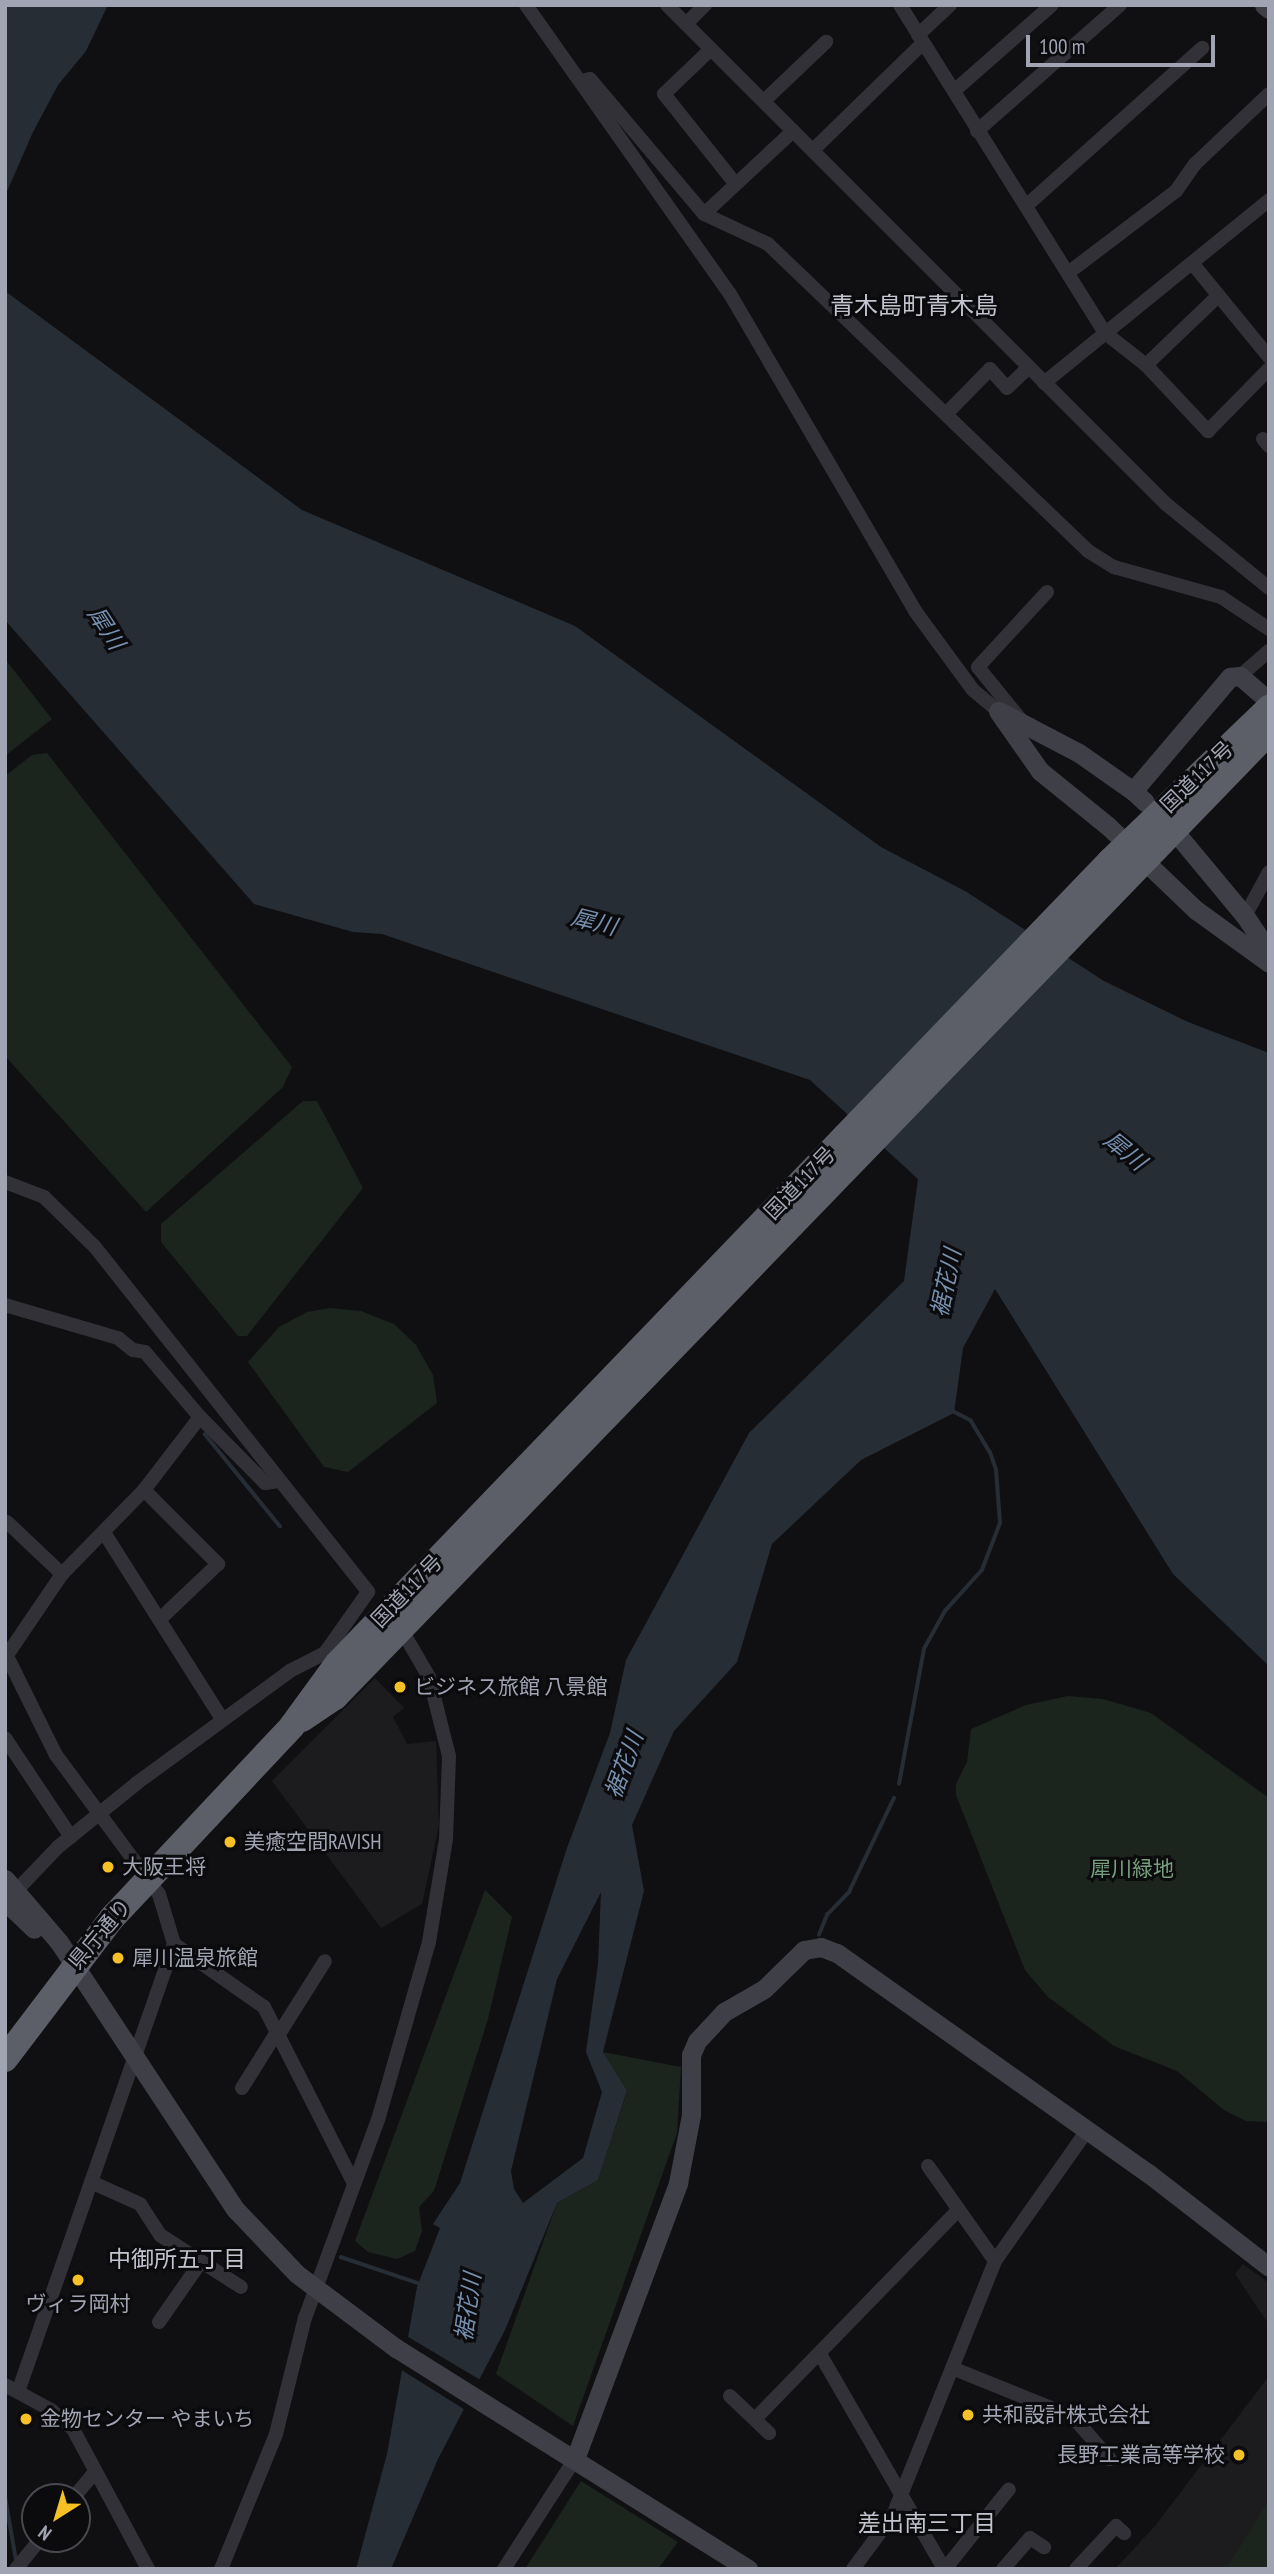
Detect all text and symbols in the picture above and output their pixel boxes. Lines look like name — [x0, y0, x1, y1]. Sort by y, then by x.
scale bar — [1029, 21, 1218, 65]
text: 100 m — [1039, 33, 1085, 60]
district label: 青木島町青木島 — [830, 292, 998, 320]
water label: 犀川 — [82, 601, 130, 655]
street label: 国道117号 — [1155, 736, 1239, 818]
water label: 犀川 — [568, 903, 620, 941]
water label: 犀川 — [1098, 1126, 1152, 1176]
street label: 国道117号 — [759, 1141, 841, 1225]
water label: 裾花川 — [925, 1246, 967, 1320]
street label: 国道117号 — [366, 1549, 448, 1633]
place label: ビジネス旅館 八景館 — [414, 1674, 607, 1700]
marker: ビジネス旅館 八景館 — [392, 1679, 408, 1695]
water label: 裾花川 — [599, 1728, 649, 1802]
place label: 美癒空間RAVISH — [244, 1829, 382, 1855]
marker: 美癒空間RAVISH — [222, 1834, 238, 1850]
place label: 大阪王将 — [122, 1854, 206, 1880]
park label: 犀川緑地 — [1090, 1856, 1174, 1882]
marker: 大阪王将 — [100, 1859, 116, 1875]
street label: 県庁通り — [63, 1894, 137, 1974]
place label: 犀川温泉旅館 — [132, 1945, 258, 1971]
marker: 犀川温泉旅館 — [110, 1950, 126, 1966]
district label: 中御所五丁目 — [108, 2245, 246, 2273]
water label: 裾花川 — [450, 2271, 486, 2343]
marker: ヴィラ岡村 — [70, 2272, 86, 2288]
place label: ヴィラ岡村 — [26, 2291, 130, 2317]
place label: 共和設計株式会社 — [982, 2402, 1150, 2428]
place label: 金物センター やまいち — [40, 2406, 254, 2432]
marker: 共和設計株式会社 — [960, 2407, 976, 2423]
marker: 金物センター やまいち — [18, 2411, 34, 2427]
place label: 長野工業高等学校 — [1057, 2442, 1225, 2468]
marker: 長野工業高等学校 — [1231, 2447, 1247, 2463]
north arrow — [21, 2483, 91, 2553]
district label: 差出南三丁目 — [858, 2509, 996, 2537]
text: N — [33, 2521, 56, 2546]

